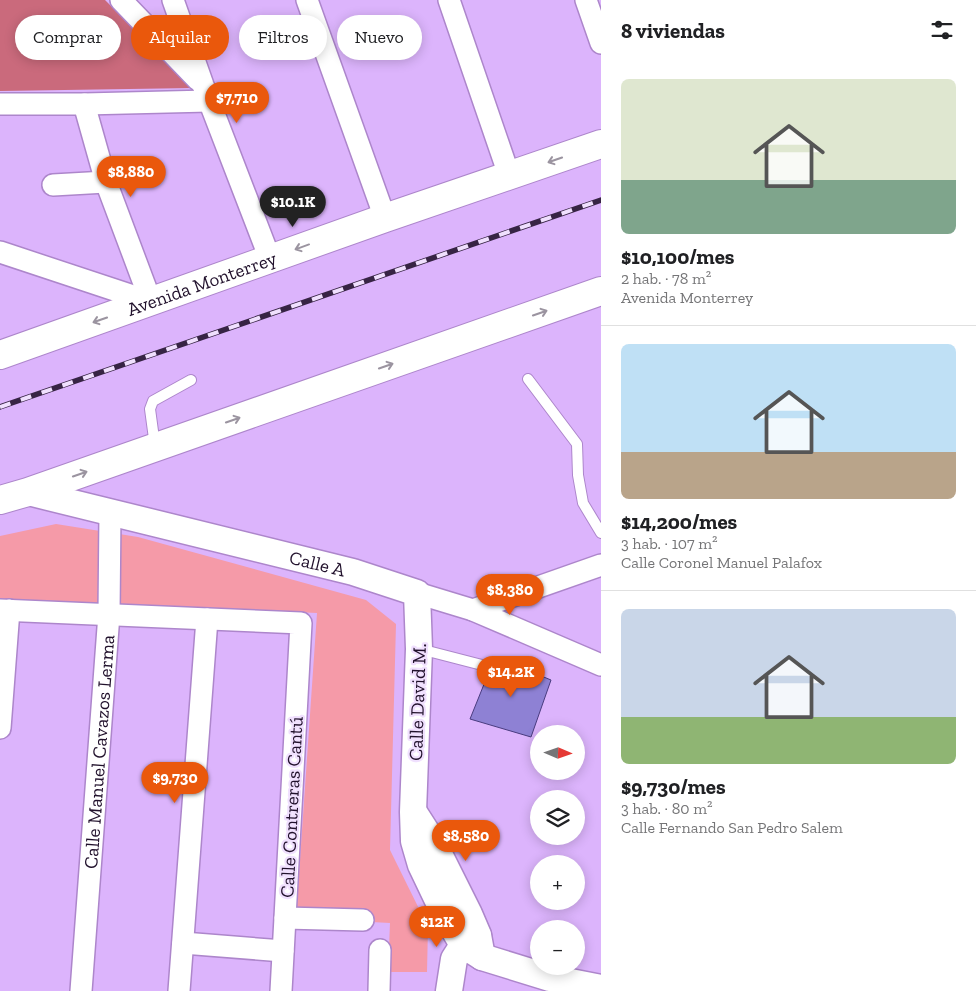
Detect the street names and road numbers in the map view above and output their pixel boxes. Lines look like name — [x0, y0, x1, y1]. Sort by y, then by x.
street label: Avenida Monterrey — [124, 246, 280, 321]
street label: Calle A — [287, 546, 348, 582]
street label: Calle Manuel Cavazos Lerma — [79, 634, 119, 869]
street label: Calle David M. — [404, 643, 431, 761]
street label: Calle Contreras Cantú — [275, 715, 308, 898]

